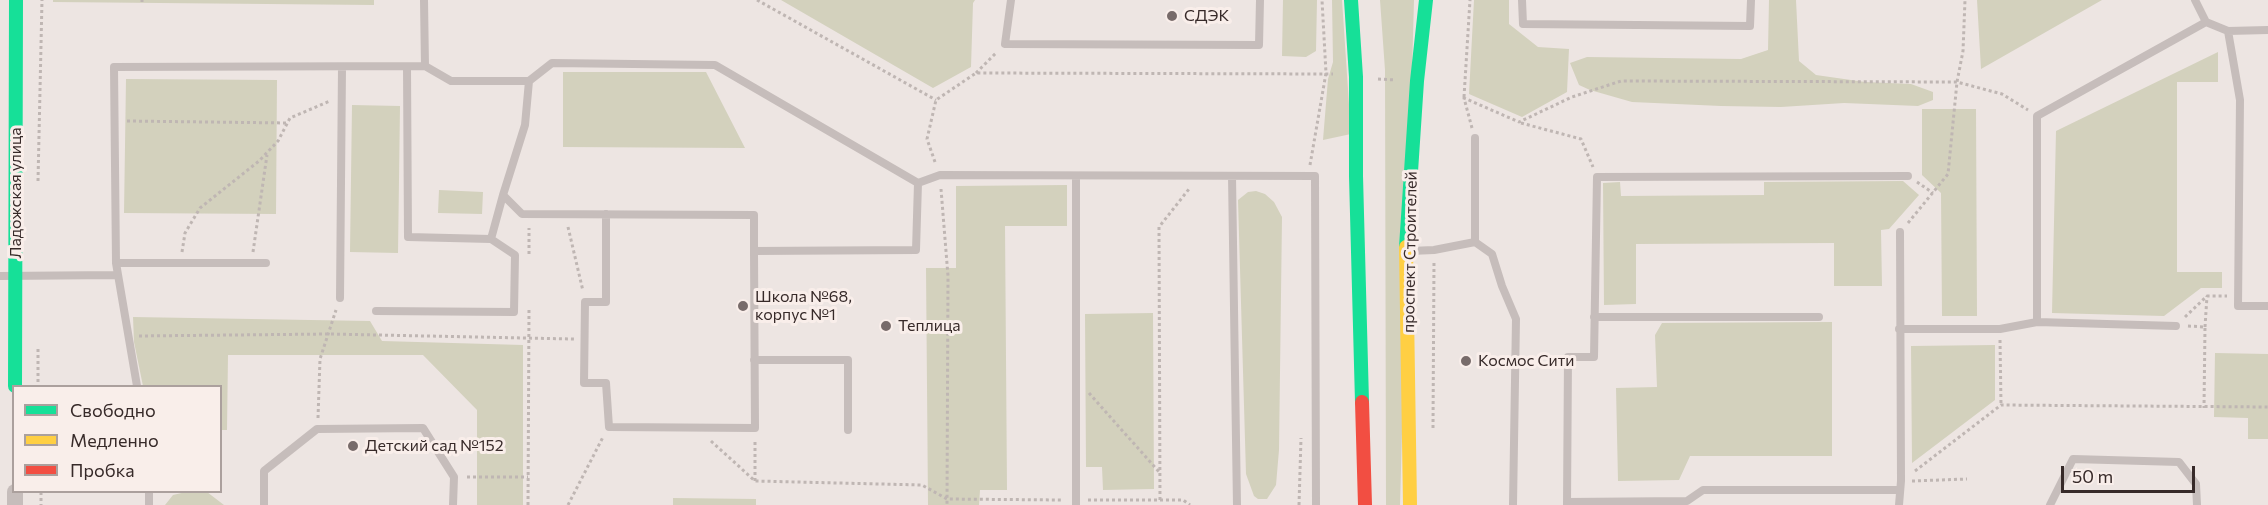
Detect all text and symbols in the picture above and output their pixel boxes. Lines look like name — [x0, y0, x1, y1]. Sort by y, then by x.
place label: СДЭК — [1184, 6, 1229, 26]
marker: СДЭК — [1165, 9, 1179, 23]
street label: Ладожская улица — [6, 127, 26, 259]
street label: проспект Строителей — [1399, 171, 1421, 333]
place label: Школа №68, корпус №1 — [755, 287, 852, 325]
marker: Школа №68, корпус №1 — [736, 299, 750, 313]
place label: Теплица — [898, 316, 961, 336]
marker: Теплица — [879, 319, 893, 333]
place label: Космос Сити — [1478, 351, 1574, 371]
marker: Космос Сити — [1459, 354, 1473, 368]
legend — [12, 385, 222, 493]
text: Свободно — [70, 399, 156, 421]
text: Медленно — [70, 429, 159, 451]
place label: Детский сад №152 — [365, 436, 504, 456]
marker: Детский сад №152 — [346, 439, 360, 453]
scale bar — [2064, 454, 2198, 492]
text: Пробка — [70, 459, 135, 481]
text: 50 m — [2072, 465, 2113, 487]

